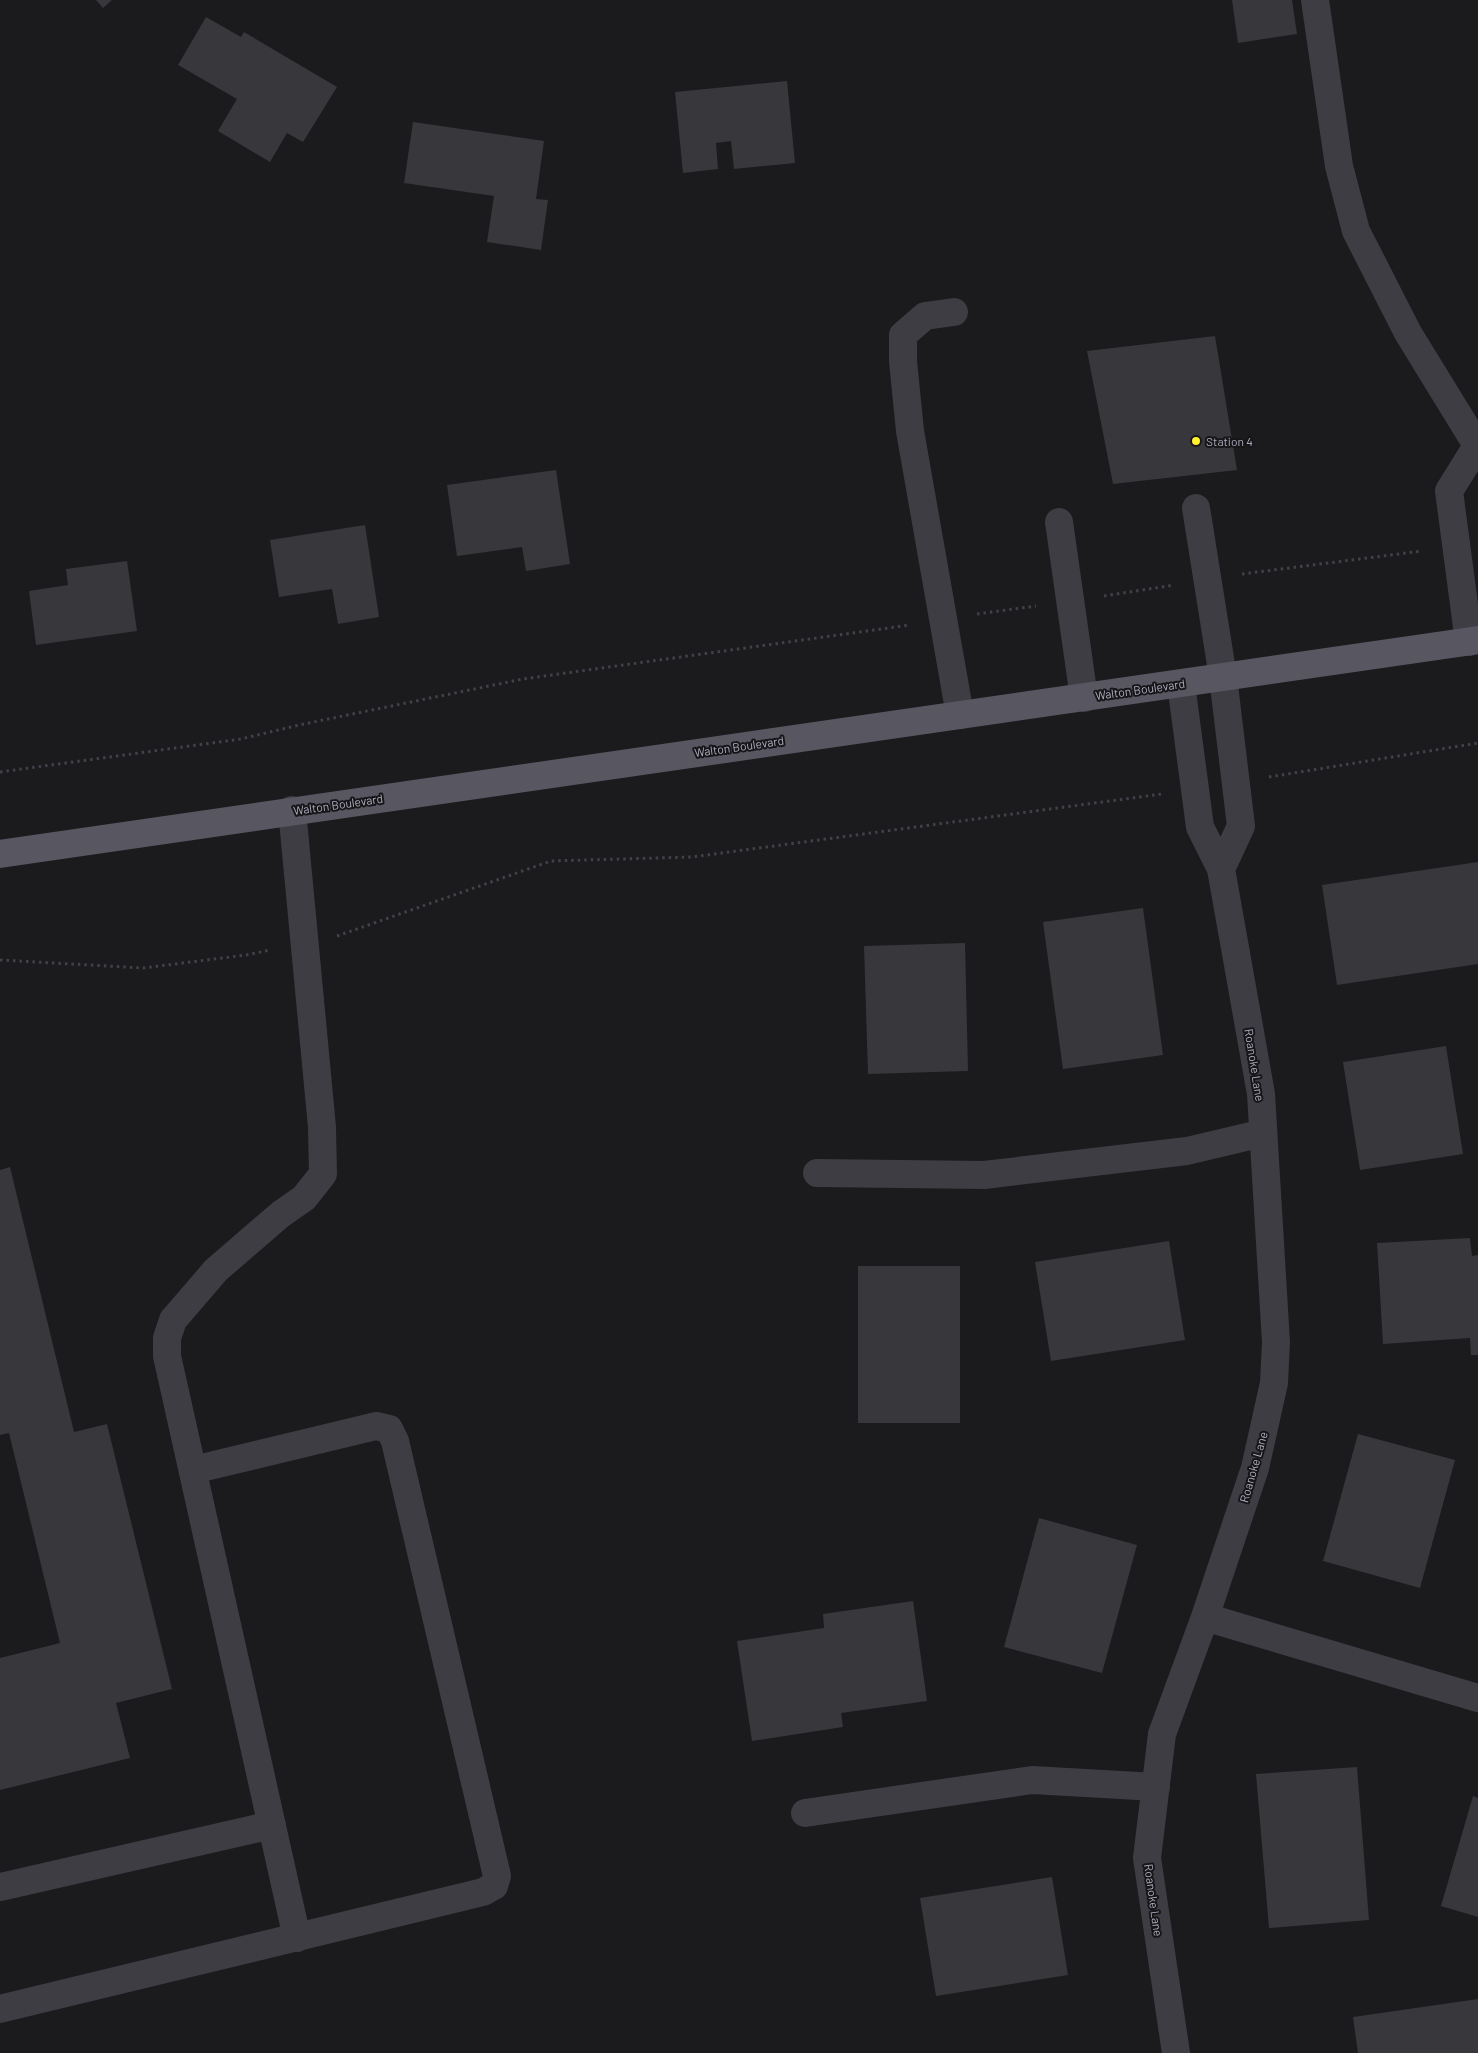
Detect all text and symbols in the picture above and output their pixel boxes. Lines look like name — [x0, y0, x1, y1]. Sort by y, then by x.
place label: Station 4 — [1206, 434, 1253, 448]
marker: Station 4 — [1190, 435, 1202, 447]
street label: Walton Boulevard — [1094, 676, 1186, 702]
street label: Walton Boulevard — [693, 733, 785, 759]
street label: Walton Boulevard — [292, 791, 384, 817]
street label: Roanoke Lane — [1242, 1028, 1268, 1102]
street label: Roanoke Lane — [1236, 1430, 1270, 1504]
street label: Roanoke Lane — [1142, 1863, 1166, 1937]

